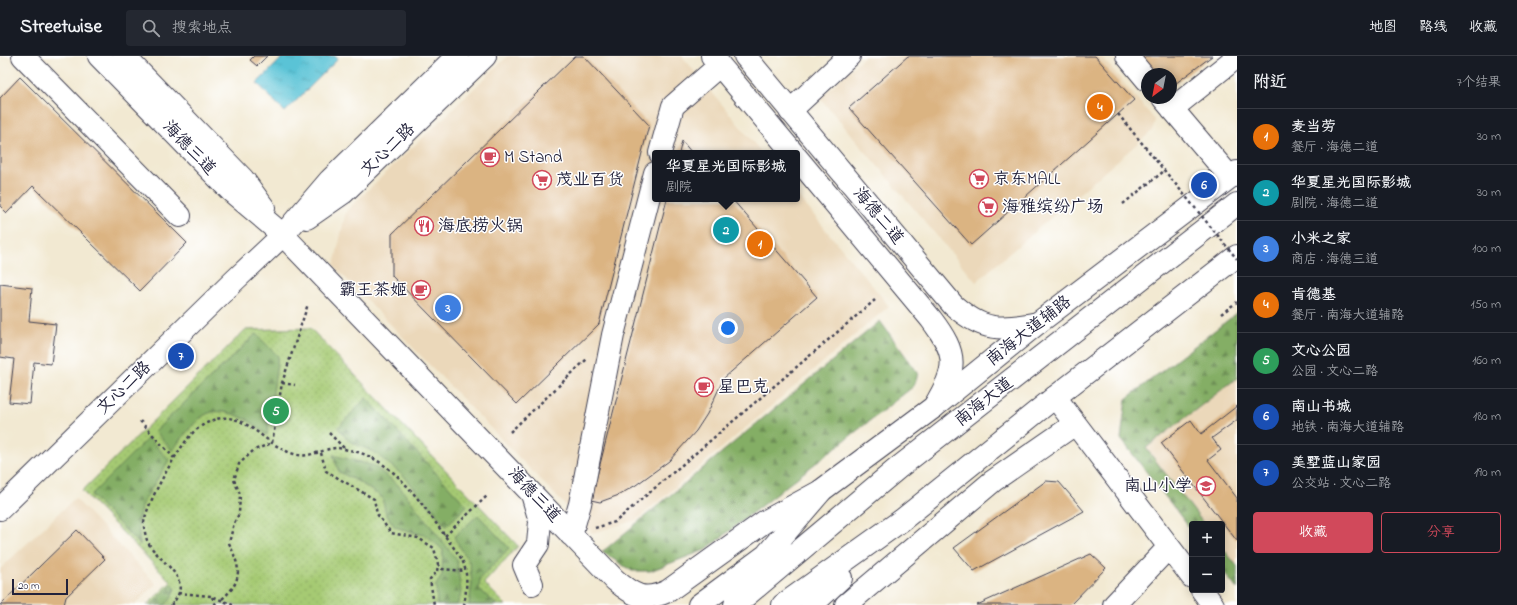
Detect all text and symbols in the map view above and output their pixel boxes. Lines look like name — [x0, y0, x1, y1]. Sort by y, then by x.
search box — [126, 10, 406, 46]
text: Streetwise — [20, 14, 102, 41]
icon: search — [140, 17, 162, 39]
text: 搜索地点 — [172, 17, 232, 39]
text: 地图 — [1369, 17, 1397, 38]
text: 路线 — [1419, 17, 1447, 38]
text: 收藏 — [1469, 17, 1497, 38]
north arrow — [1141, 68, 1177, 104]
text: 附近 — [1253, 70, 1287, 95]
text: 7个结果 — [1457, 73, 1501, 92]
pin: 4 — [1087, 92, 1113, 122]
street label: 海德三道 — [156, 115, 222, 181]
text: 麦当劳 — [1291, 116, 1336, 138]
street label: 文心二路 — [355, 117, 421, 183]
text: 1 — [1264, 127, 1268, 146]
text: 30 m — [1477, 127, 1501, 146]
text: 餐厅 · 海德二道 — [1291, 138, 1378, 157]
place label: M Stand — [504, 145, 563, 170]
cafe icon: M Stand — [479, 146, 501, 168]
popup — [652, 150, 800, 202]
text: 华夏星光国际影城 — [666, 156, 786, 178]
place label: 京东MALL — [993, 167, 1061, 192]
place label: 茂业百货 — [556, 168, 624, 193]
supermarket icon: 京东MALL — [968, 168, 990, 190]
supermarket icon: 茂业百货 — [531, 169, 553, 191]
pin: 6 — [1191, 170, 1217, 200]
text: 华夏星光国际影城 — [1291, 172, 1411, 194]
text: 剧院 — [666, 178, 692, 197]
street label: 海德二道 — [847, 182, 909, 250]
text: 2 — [1263, 183, 1269, 202]
text: 30 m — [1477, 183, 1501, 202]
text: 剧院 · 海德二道 — [1291, 194, 1378, 213]
place label: 海雅缤纷广场 — [1002, 195, 1104, 220]
supermarket icon: 海雅缤纷广场 — [977, 196, 999, 218]
place label: 海底捞火锅 — [438, 214, 523, 239]
restaurant icon: 海底捞火锅 — [413, 215, 435, 237]
pin: 2 — [713, 215, 739, 245]
text: 小米之家 — [1291, 228, 1351, 250]
pin: 1 — [747, 229, 773, 259]
text: 3 — [1263, 239, 1269, 258]
text: 100 m — [1472, 239, 1501, 258]
text: 商店 · 海德三道 — [1291, 250, 1378, 269]
place label: 霸王茶姬 — [339, 278, 407, 303]
cafe icon: 霸王茶姬 — [410, 279, 432, 301]
text: 肯德基 — [1291, 284, 1336, 306]
street label: 南海大道辅路 — [981, 290, 1077, 372]
pin: 3 — [435, 293, 461, 323]
text: 4 — [1263, 295, 1269, 314]
text: 150 m — [1470, 295, 1501, 314]
text: 餐厅 · 南海大道辅路 — [1291, 306, 1404, 325]
your location — [718, 318, 738, 338]
text: 文心公园 — [1291, 340, 1351, 362]
pin: 7 — [168, 341, 194, 371]
text: 5 — [1262, 351, 1270, 370]
text: 160 m — [1472, 351, 1501, 370]
street label: 文心二路 — [91, 355, 157, 421]
text: 公园 · 文心二路 — [1291, 362, 1378, 381]
street label: 南海大道 — [950, 371, 1018, 433]
place label: 星巴克 — [718, 375, 769, 400]
cafe icon: 星巴克 — [693, 376, 715, 398]
pin: 5 — [263, 396, 289, 426]
text: 南山书城 — [1291, 396, 1351, 418]
text: 6 — [1263, 407, 1269, 426]
text: 180 m — [1473, 407, 1501, 426]
text: 地铁 · 南海大道辅路 — [1291, 418, 1404, 437]
text: 美墅蓝山家园 — [1291, 452, 1381, 474]
street label: 海德三道 — [502, 462, 566, 528]
text: 7 — [1263, 463, 1269, 482]
text: 190 m — [1474, 463, 1501, 482]
place label: 南山小学 — [1124, 474, 1192, 499]
text: 公交站 · 文心二路 — [1291, 474, 1391, 493]
school or university icon: 南山小学 — [1195, 475, 1217, 497]
button: 收藏 — [1253, 512, 1373, 553]
button: 分享 — [1381, 512, 1501, 553]
map controls — [1189, 521, 1225, 593]
button: + — [1189, 521, 1225, 557]
button: − — [1189, 557, 1225, 593]
scale bar — [12, 577, 68, 596]
text: 20 m — [18, 578, 40, 594]

